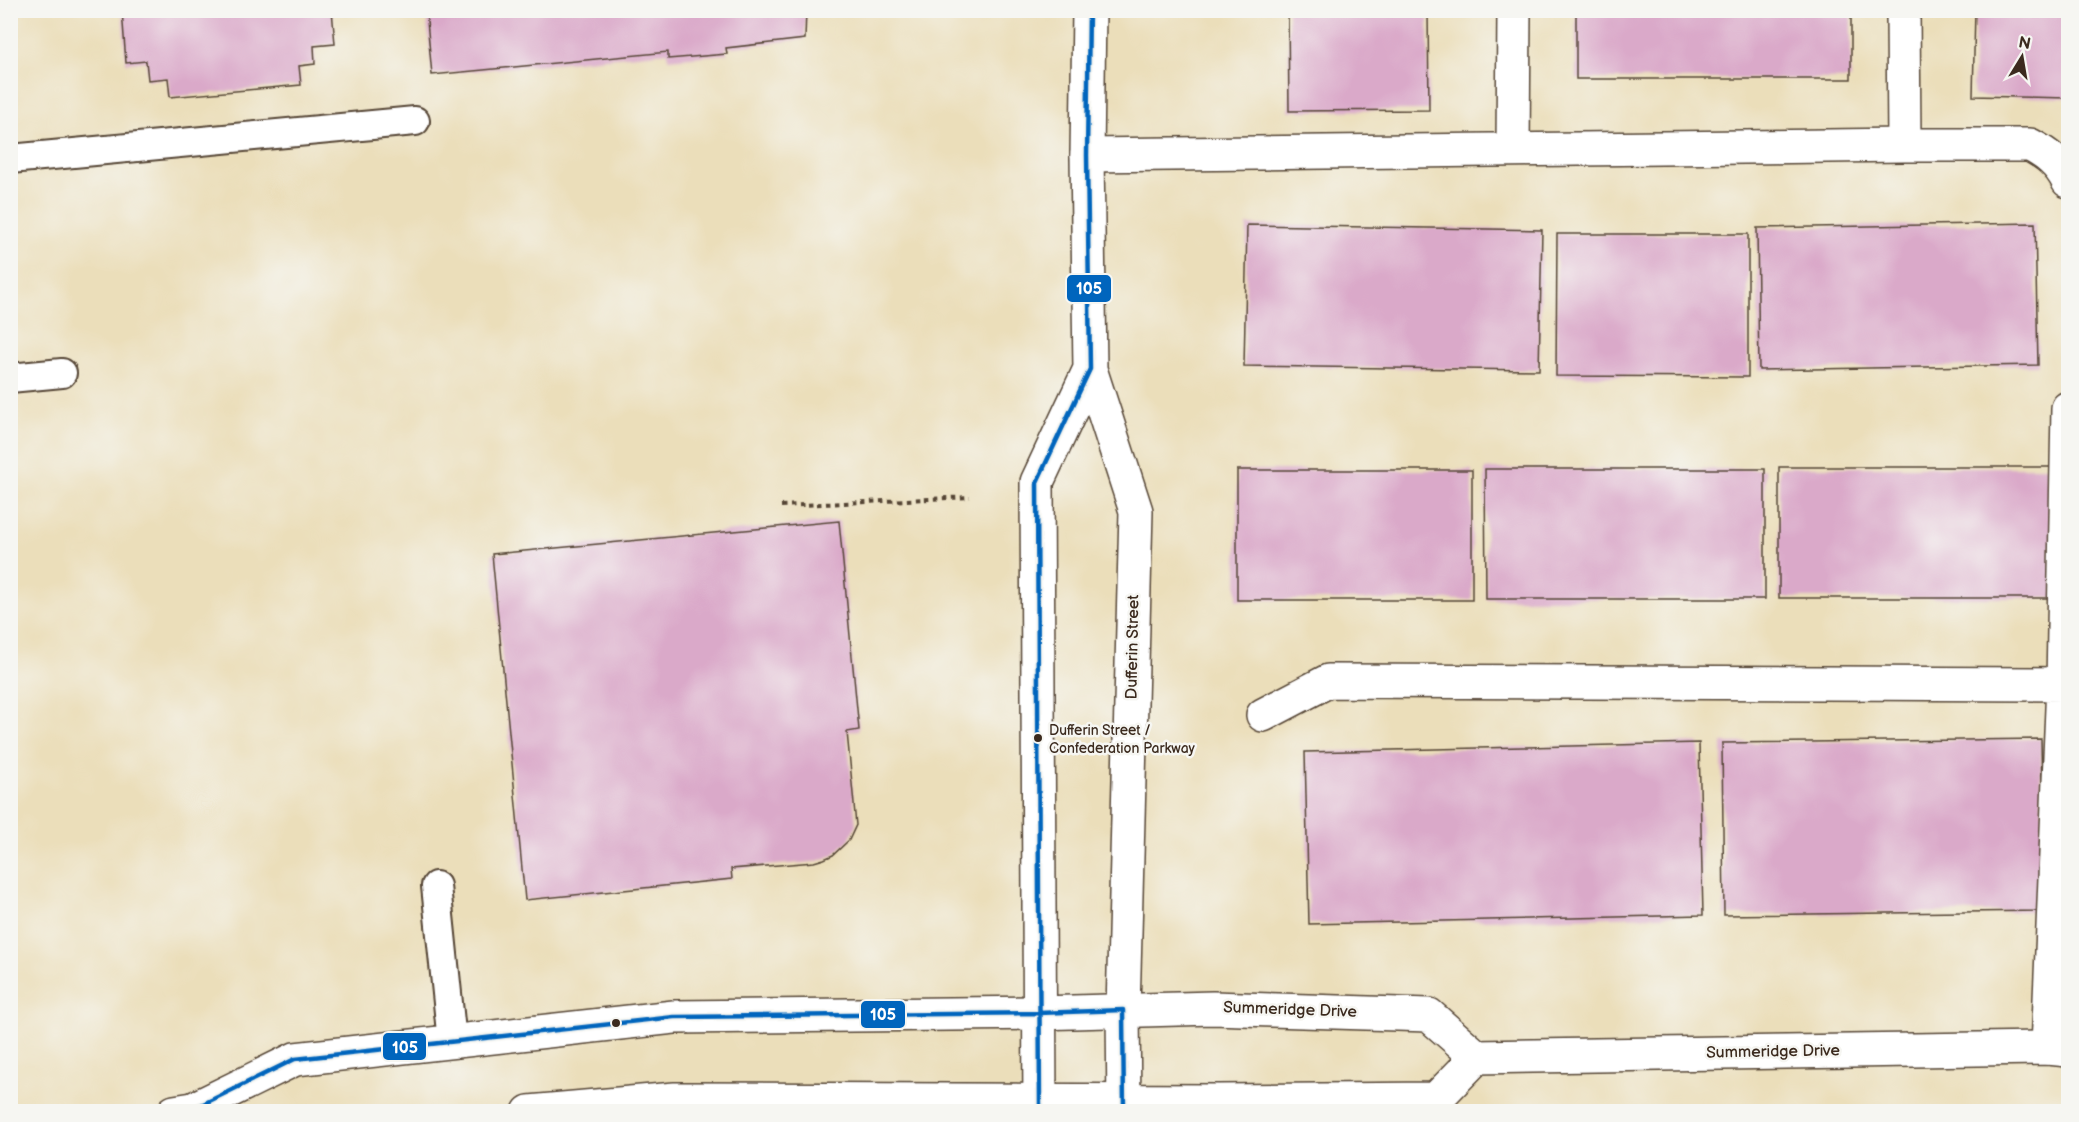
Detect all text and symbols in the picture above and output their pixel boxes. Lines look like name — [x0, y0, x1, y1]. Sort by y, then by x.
north arrow — [1992, 27, 2052, 87]
text: N — [2017, 33, 2032, 54]
line badge: 105 — [1066, 274, 1112, 303]
text: 105 — [1076, 280, 1102, 299]
street label: Dufferin Street — [1123, 594, 1143, 699]
place label: Dufferin Street / Confederation Parkway — [1049, 722, 1196, 757]
marker: Dufferin Street / Confederation Parkway — [1032, 732, 1044, 744]
street label: Summeridge Drive — [1223, 998, 1358, 1022]
line badge: 105 — [860, 1000, 906, 1029]
text: 105 — [870, 1006, 896, 1025]
unlabelled marker — [610, 1017, 622, 1029]
line badge: 105 — [382, 1032, 427, 1061]
text: 105 — [392, 1039, 418, 1058]
street label: Summeridge Drive — [1706, 1041, 1841, 1063]

